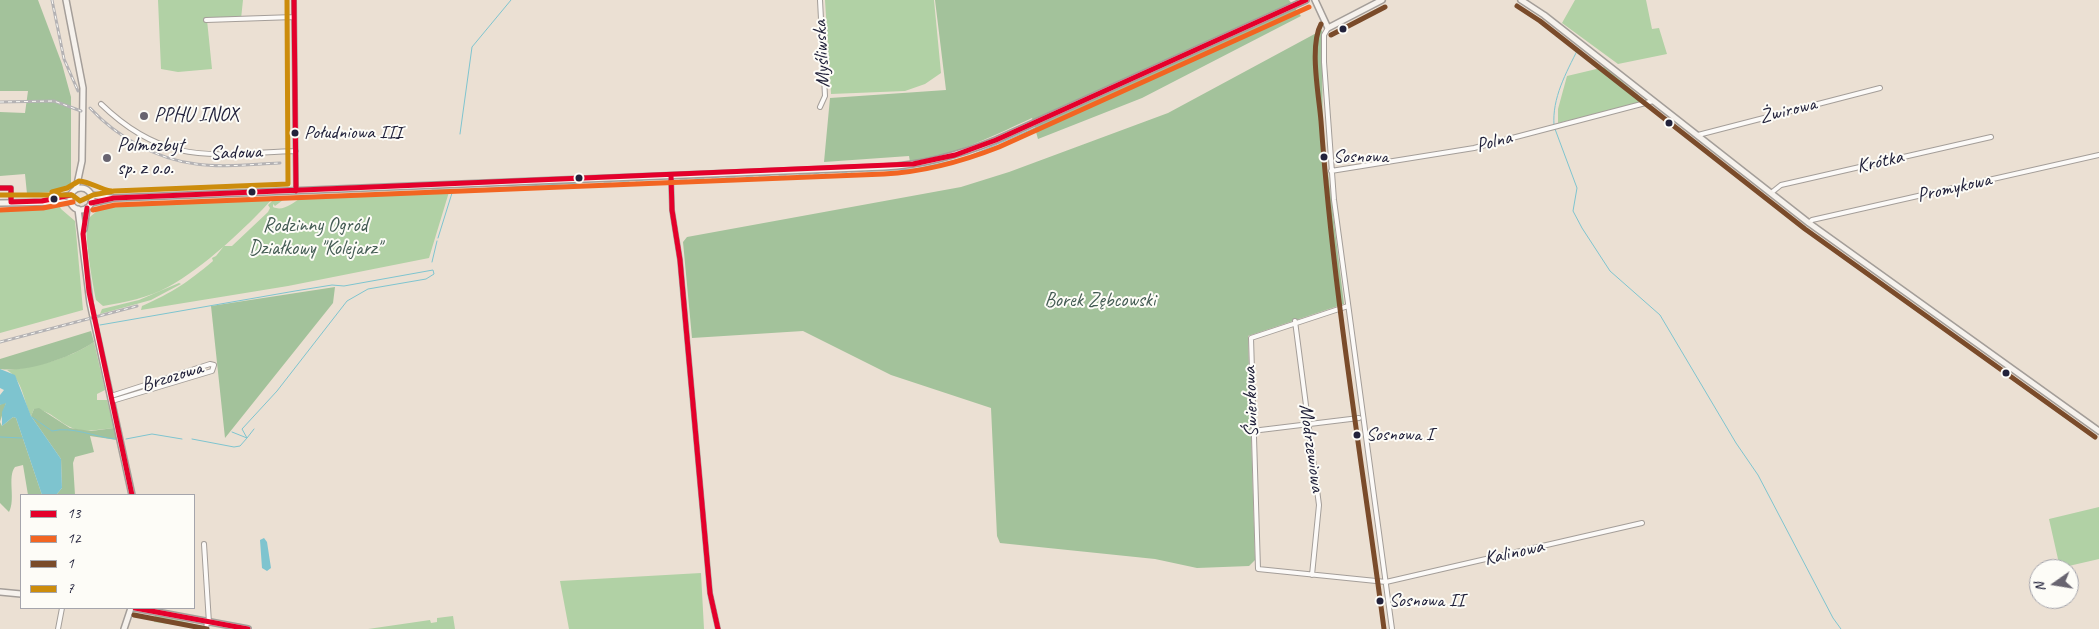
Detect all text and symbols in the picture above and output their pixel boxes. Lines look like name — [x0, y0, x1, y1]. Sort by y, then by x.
street label: Myśliwska — [808, 20, 836, 88]
unlabelled marker — [1338, 24, 1348, 34]
street label: Żwirowa — [1757, 92, 1819, 130]
place label: PPHU INOX — [154, 104, 239, 128]
marker: PPHU INOX — [138, 110, 150, 122]
unlabelled marker — [1664, 118, 1674, 128]
place label: Południowa III — [304, 122, 402, 144]
street label: Polna — [1473, 126, 1515, 158]
marker: Południowa III — [290, 128, 300, 138]
place label: Polmozbyt sp. z o.o. — [117, 134, 184, 181]
street label: Sadowa — [210, 140, 262, 166]
street label: Krótka — [1854, 145, 1906, 179]
place label: Sosnowa — [1333, 146, 1388, 168]
marker: Polmozbyt sp. z o.o. — [101, 152, 113, 164]
marker: Sosnowa — [1319, 152, 1329, 162]
street label: Promykowa — [1915, 168, 1993, 208]
unlabelled marker — [574, 173, 584, 183]
unlabelled marker — [247, 187, 257, 197]
unlabelled marker — [49, 194, 59, 204]
park label: Rodzinny Ogród Działkowy "Kolejarz" — [249, 214, 381, 261]
park label: Borek Zębcowski — [1044, 289, 1156, 313]
street label: Brzozowa — [138, 356, 206, 398]
street label: Świerkowa — [1238, 366, 1264, 438]
unlabelled marker — [2001, 368, 2011, 378]
street label: Modrzewiowa — [1293, 402, 1329, 494]
place label: Sosnowa I — [1366, 424, 1433, 446]
marker: Sosnowa I — [1352, 430, 1362, 440]
legend — [20, 494, 195, 609]
text: 13 — [67, 504, 81, 523]
text: 12 — [67, 529, 81, 548]
street label: Kalinowa — [1482, 535, 1546, 571]
text: 1 — [67, 554, 74, 573]
north arrow — [2029, 559, 2079, 609]
text: 7 — [67, 579, 74, 598]
text: N — [2031, 581, 2049, 593]
place label: Sosnowa II — [1389, 590, 1464, 612]
marker: Sosnowa II — [1375, 596, 1385, 606]

